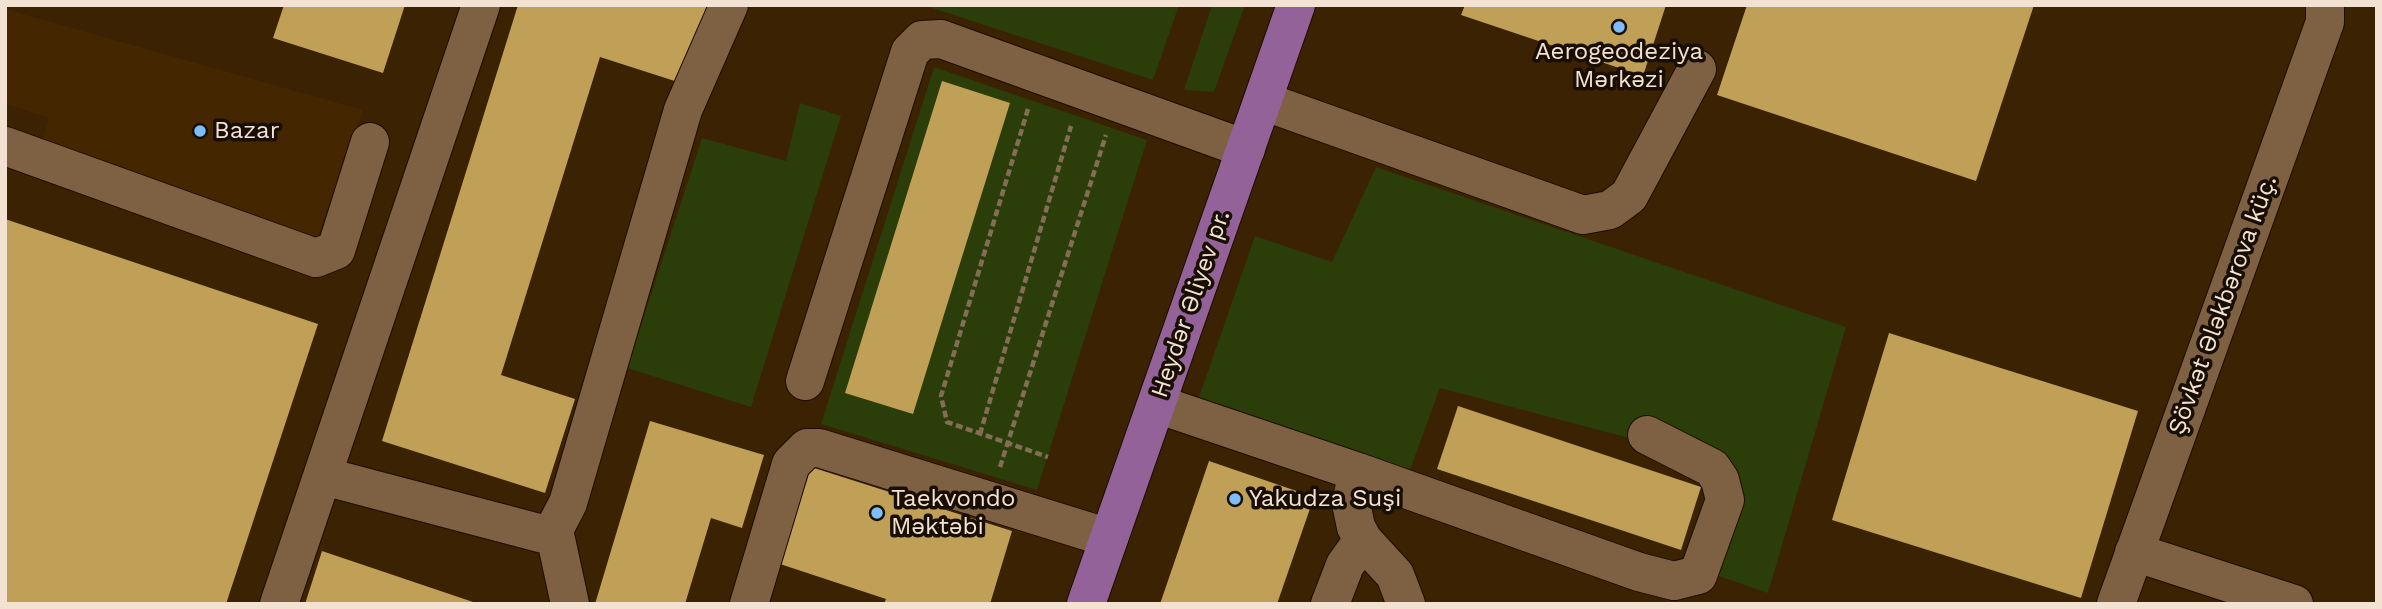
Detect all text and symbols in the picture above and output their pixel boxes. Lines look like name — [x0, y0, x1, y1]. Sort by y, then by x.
marker: Aerogeodeziya Mərkəzi — [1611, 19, 1627, 35]
place label: Aerogeodeziya Mərkəzi — [1535, 38, 1703, 94]
place label: Bazar — [214, 117, 279, 145]
marker: Bazar — [192, 123, 208, 139]
street label: Şövkət Ələkbərova küç. — [2163, 171, 2283, 439]
street label: Heydər Əliyev pr. — [1145, 206, 1237, 402]
place label: Taekvondo Məktəbi — [891, 485, 1015, 541]
place label: Yakudza Suşi — [1249, 485, 1401, 513]
marker: Yakudza Suşi — [1227, 491, 1243, 507]
marker: Taekvondo Məktəbi — [869, 505, 885, 521]

